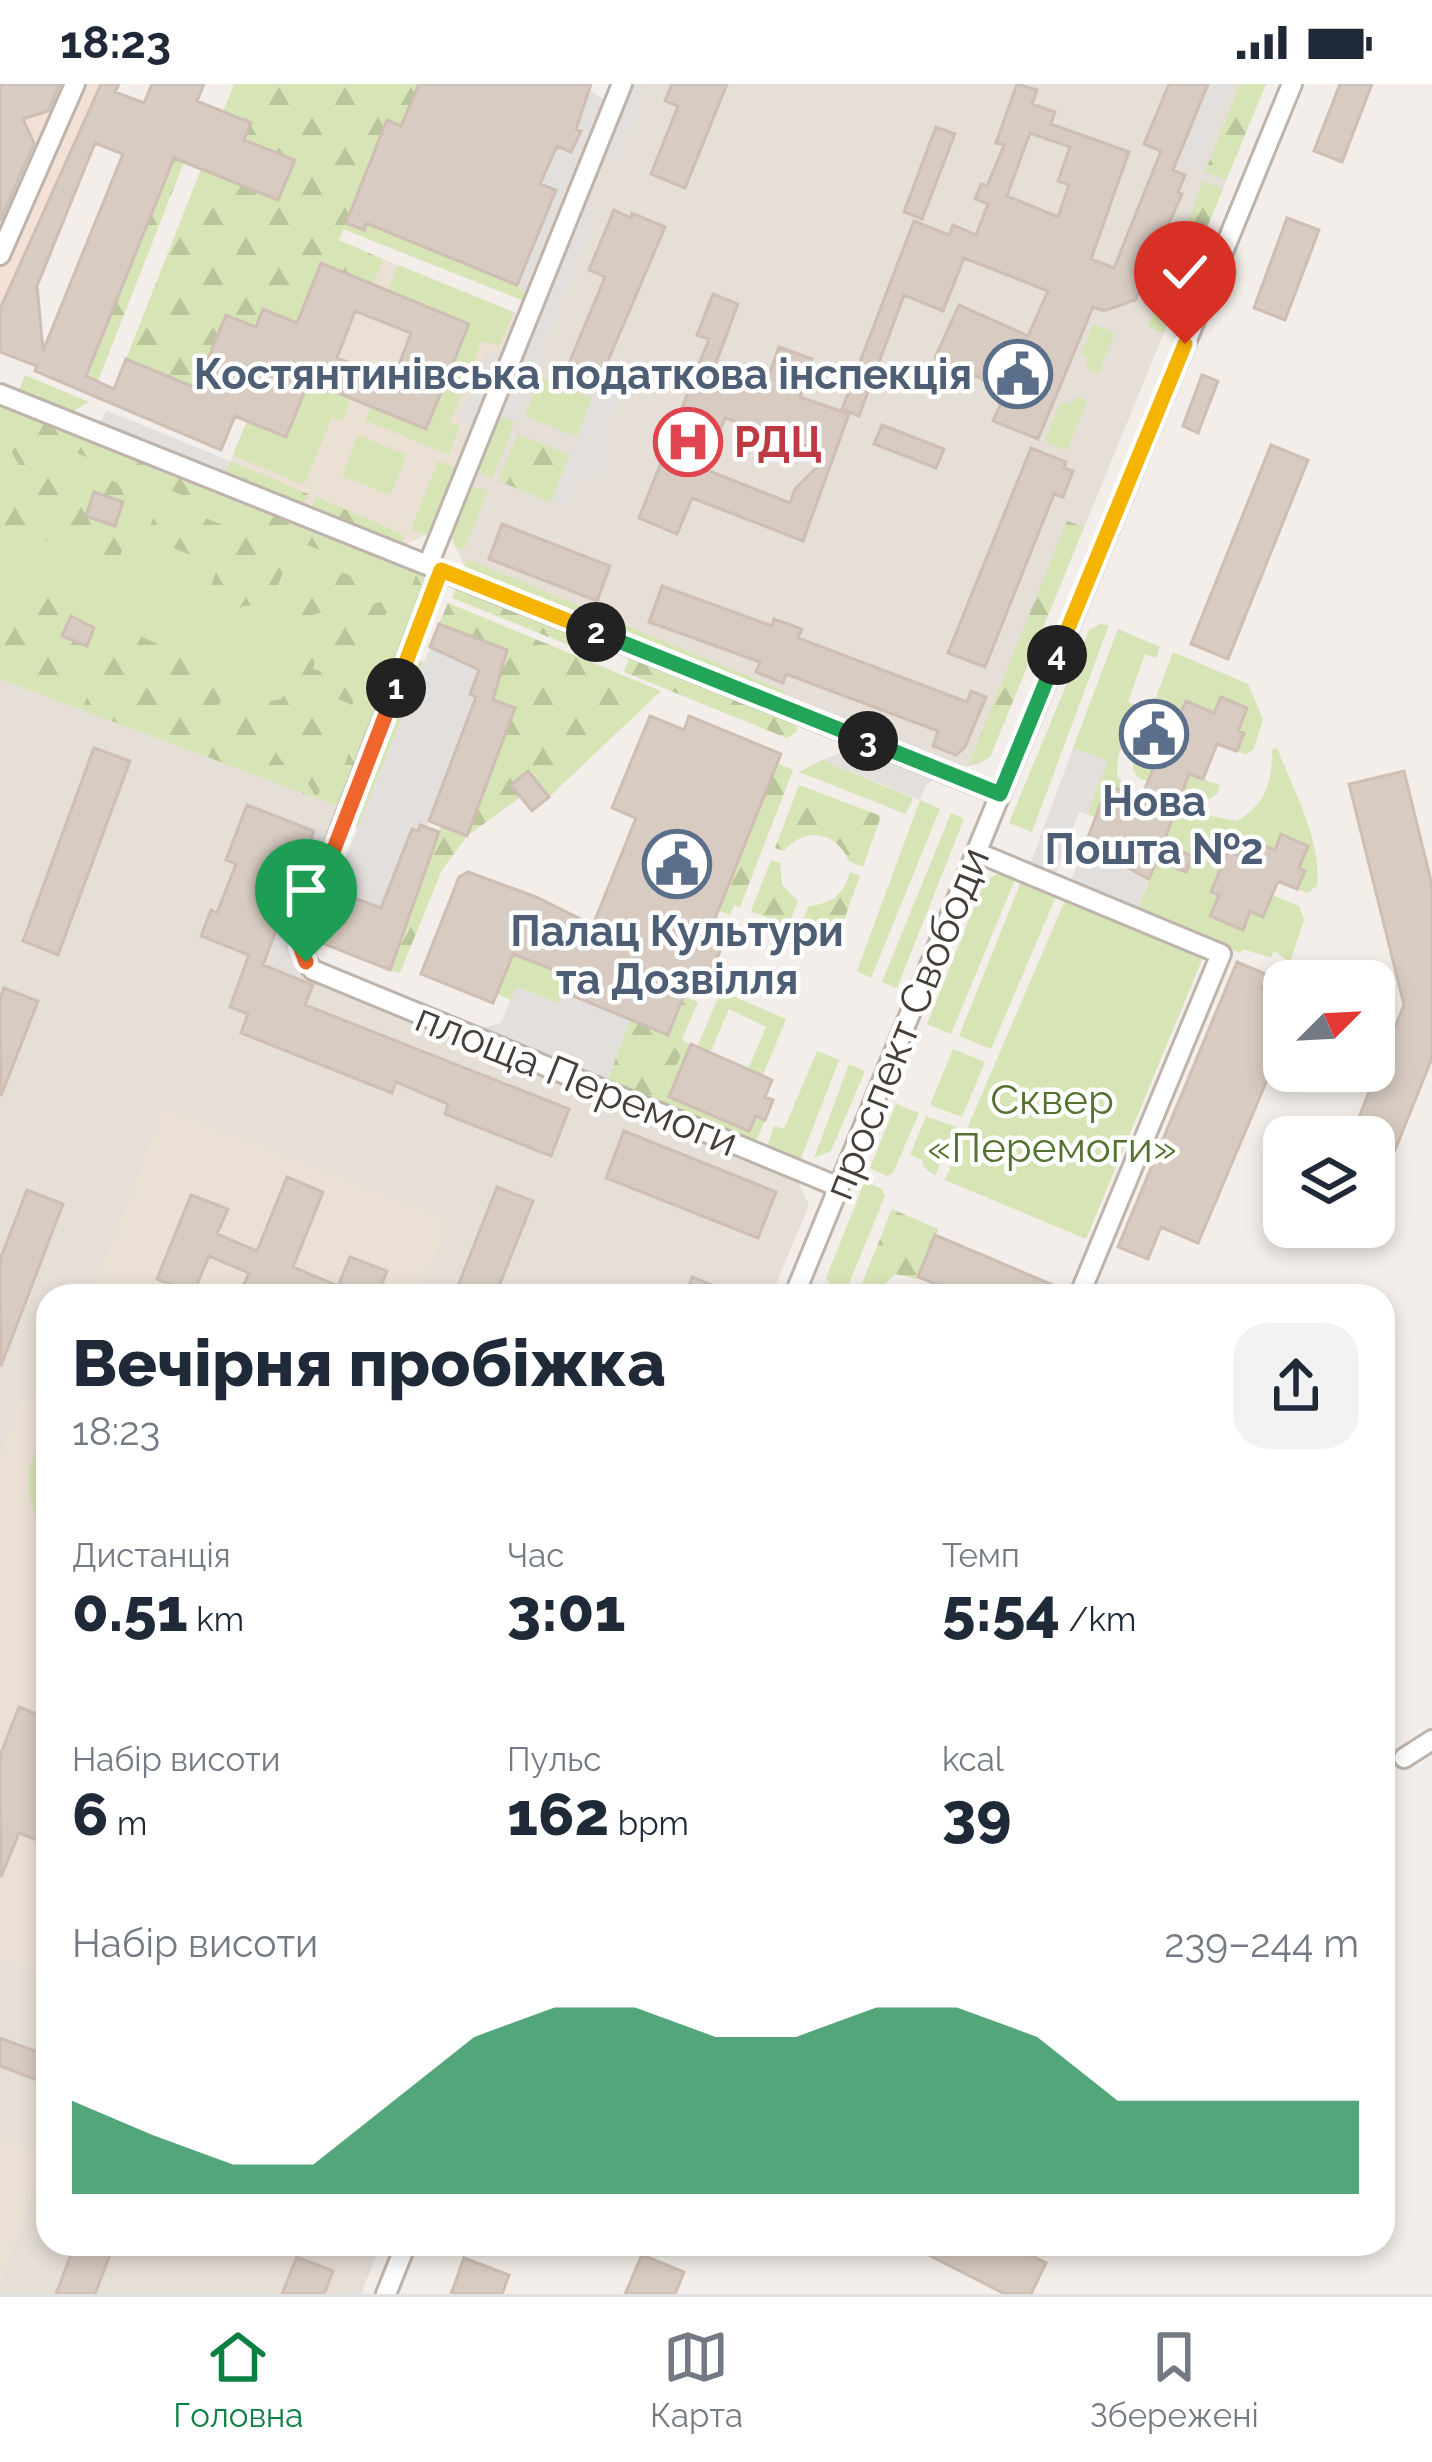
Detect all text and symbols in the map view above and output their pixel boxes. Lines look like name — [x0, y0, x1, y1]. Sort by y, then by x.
text: 18:23 — [60, 16, 171, 69]
pin — [1134, 221, 1236, 344]
icon: check — [1152, 239, 1218, 305]
public building icon: Костянтинівська податкова інспекція — [983, 339, 1053, 409]
place label: Костянтинівська податкова інспекція — [194, 350, 972, 399]
hospital icon: РДЦ — [653, 407, 723, 477]
place label: РДЦ — [734, 418, 822, 467]
pin: 2 — [566, 602, 626, 662]
text: 2 — [587, 612, 605, 651]
pin: 4 — [1027, 625, 1087, 685]
text: 4 — [1048, 635, 1066, 674]
pin: 1 — [366, 658, 426, 718]
text: 1 — [388, 668, 404, 707]
public building icon: Нова Пошта №2 — [1119, 699, 1189, 769]
pin: 3 — [838, 711, 898, 771]
text: 3 — [859, 721, 877, 760]
place label: Нова Пошта №2 — [1044, 777, 1264, 874]
public building icon: Палац Культури та Дозвілля — [642, 829, 712, 899]
pin — [255, 839, 357, 962]
street label: проспект Свободи — [814, 840, 999, 1206]
icon: arrive — [273, 857, 339, 923]
place label: Палац Культури та Дозвілля — [510, 907, 844, 1004]
north arrow — [1263, 960, 1395, 1092]
map controls — [1263, 960, 1395, 1248]
street label: площа Перемоги — [409, 993, 745, 1166]
park label: Сквер «Перемоги» — [927, 1075, 1177, 1172]
button: layers — [1263, 1116, 1395, 1248]
button: share — [1233, 1323, 1359, 1449]
text: Вечірня пробіжка — [72, 1324, 666, 1401]
text: 18:23 — [72, 1408, 160, 1454]
text: Дистанція — [72, 1536, 231, 1575]
text: Час — [507, 1536, 564, 1575]
text: Темп — [942, 1536, 1020, 1575]
text: 0.51 — [72, 1575, 188, 1645]
text: 3:01 — [507, 1575, 626, 1645]
text: 5:54 — [942, 1575, 1060, 1645]
text: km — [188, 1600, 244, 1639]
text: /km — [1060, 1600, 1136, 1639]
text: Набір висоти — [72, 1740, 280, 1779]
text: Пульс — [507, 1740, 601, 1779]
text: kcal — [942, 1740, 1004, 1779]
text: 6 — [72, 1779, 108, 1849]
text: 162 — [507, 1779, 609, 1849]
text: 39 — [942, 1779, 1011, 1849]
text: m — [108, 1804, 147, 1843]
text: bpm — [609, 1804, 689, 1843]
text: Набір висоти — [72, 1920, 318, 1966]
text: 239–244 m — [1164, 1920, 1359, 1966]
tab: Головна — [173, 2324, 303, 2435]
tab: Карта — [650, 2324, 743, 2435]
tab: Збережені — [1090, 2324, 1259, 2435]

